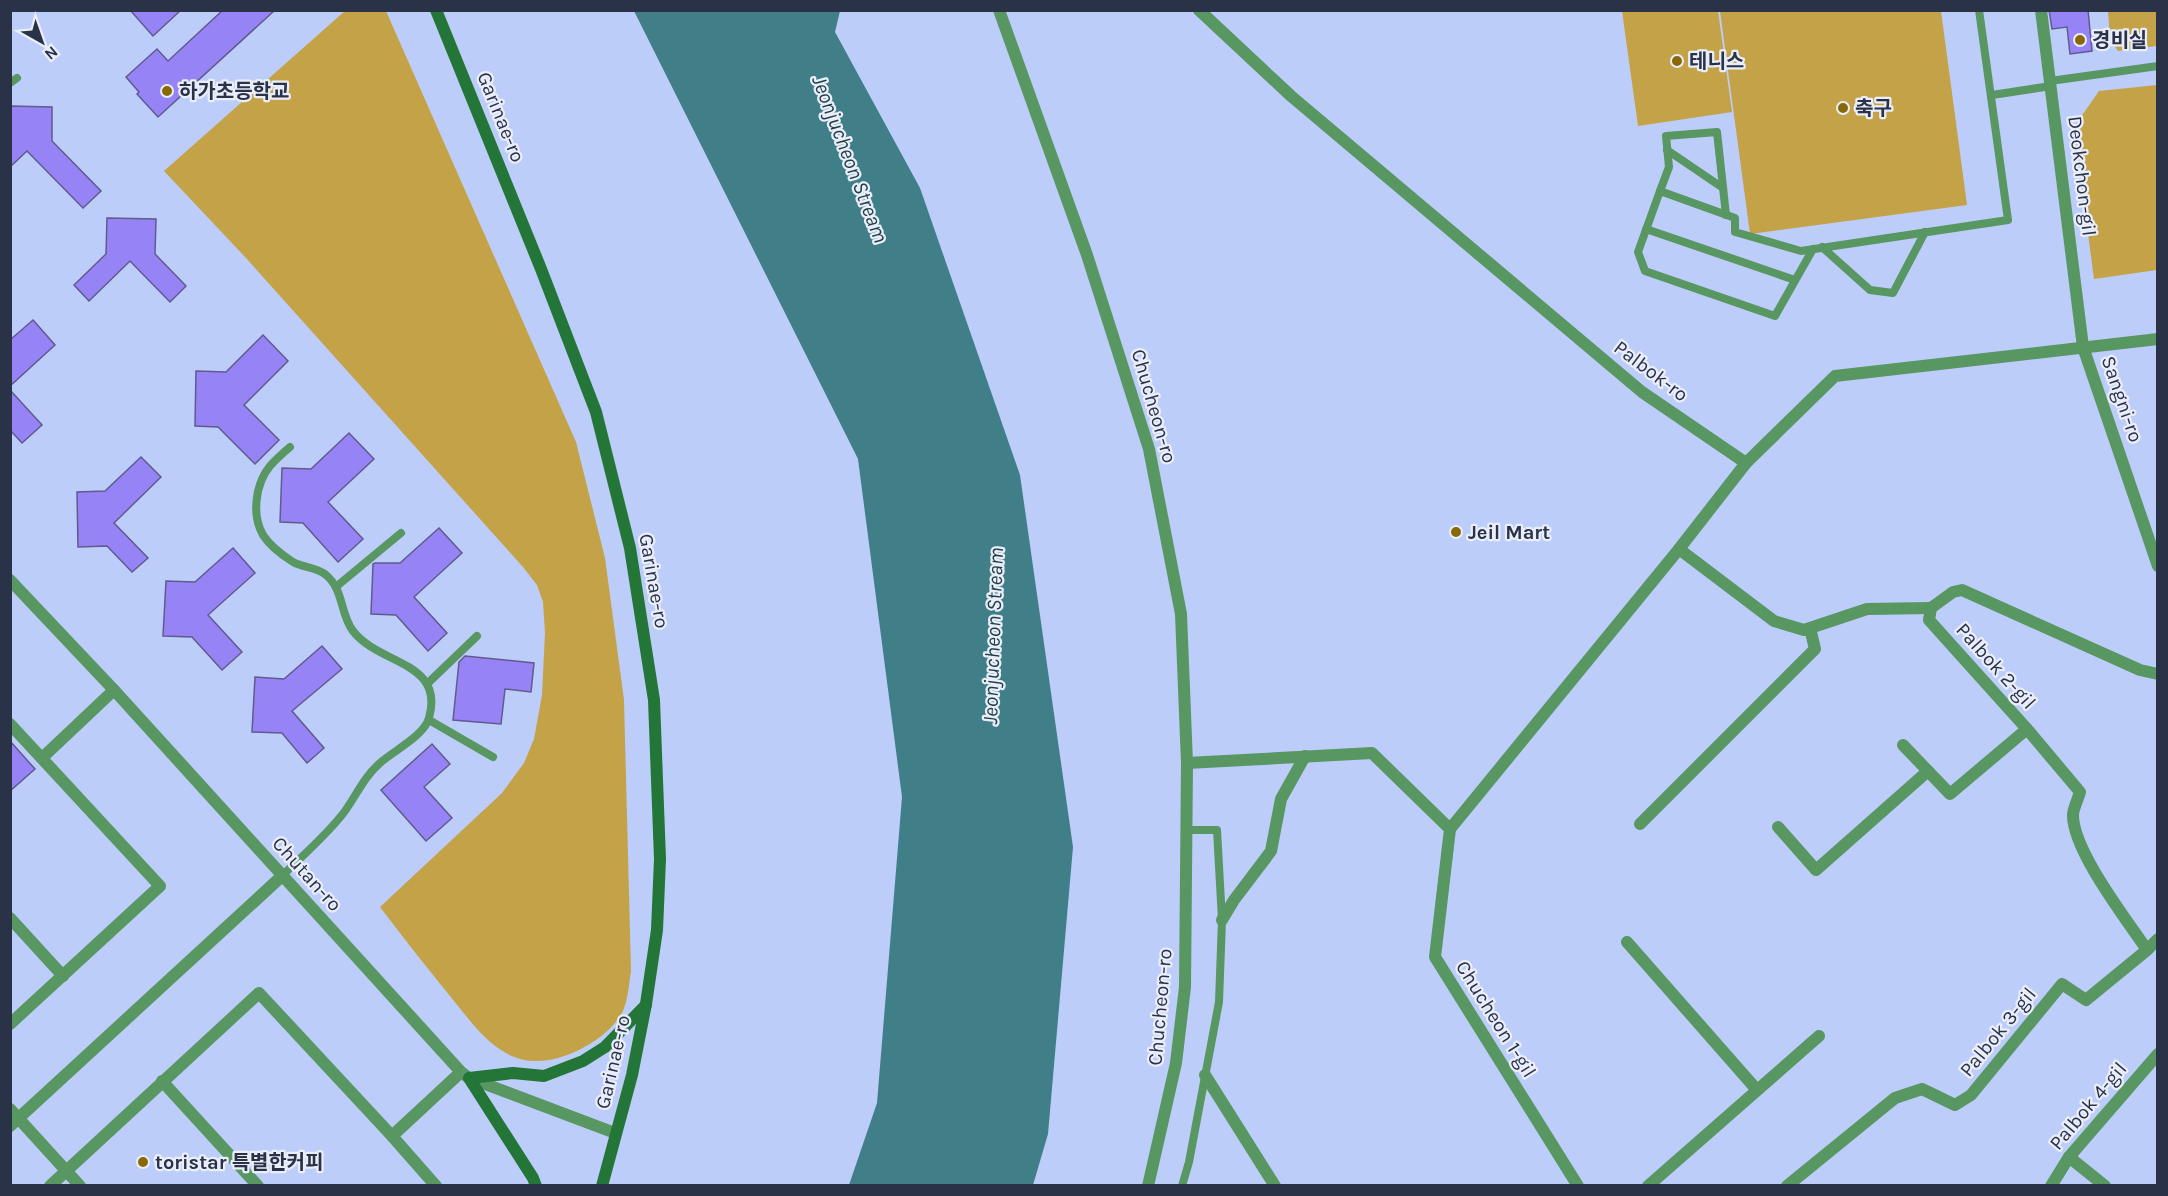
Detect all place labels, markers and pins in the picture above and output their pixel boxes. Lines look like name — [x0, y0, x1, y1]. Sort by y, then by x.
place label: 경비실 — [2092, 29, 2147, 52]
marker: 경비실 — [2073, 33, 2087, 47]
place label: 테니스 — [1689, 50, 1744, 73]
marker: 테니스 — [1670, 54, 1684, 68]
place label: 하가초등학교 — [179, 80, 289, 103]
marker: 하가초등학교 — [160, 84, 174, 98]
place label: 축구 — [1855, 97, 1892, 120]
marker: 축구 — [1836, 101, 1850, 115]
place label: Jeil Mart — [1468, 521, 1550, 544]
marker: Jeil Mart — [1449, 525, 1463, 539]
place label: toristar 특별한커피 — [155, 1151, 324, 1174]
marker: toristar 특별한커피 — [136, 1155, 150, 1169]

